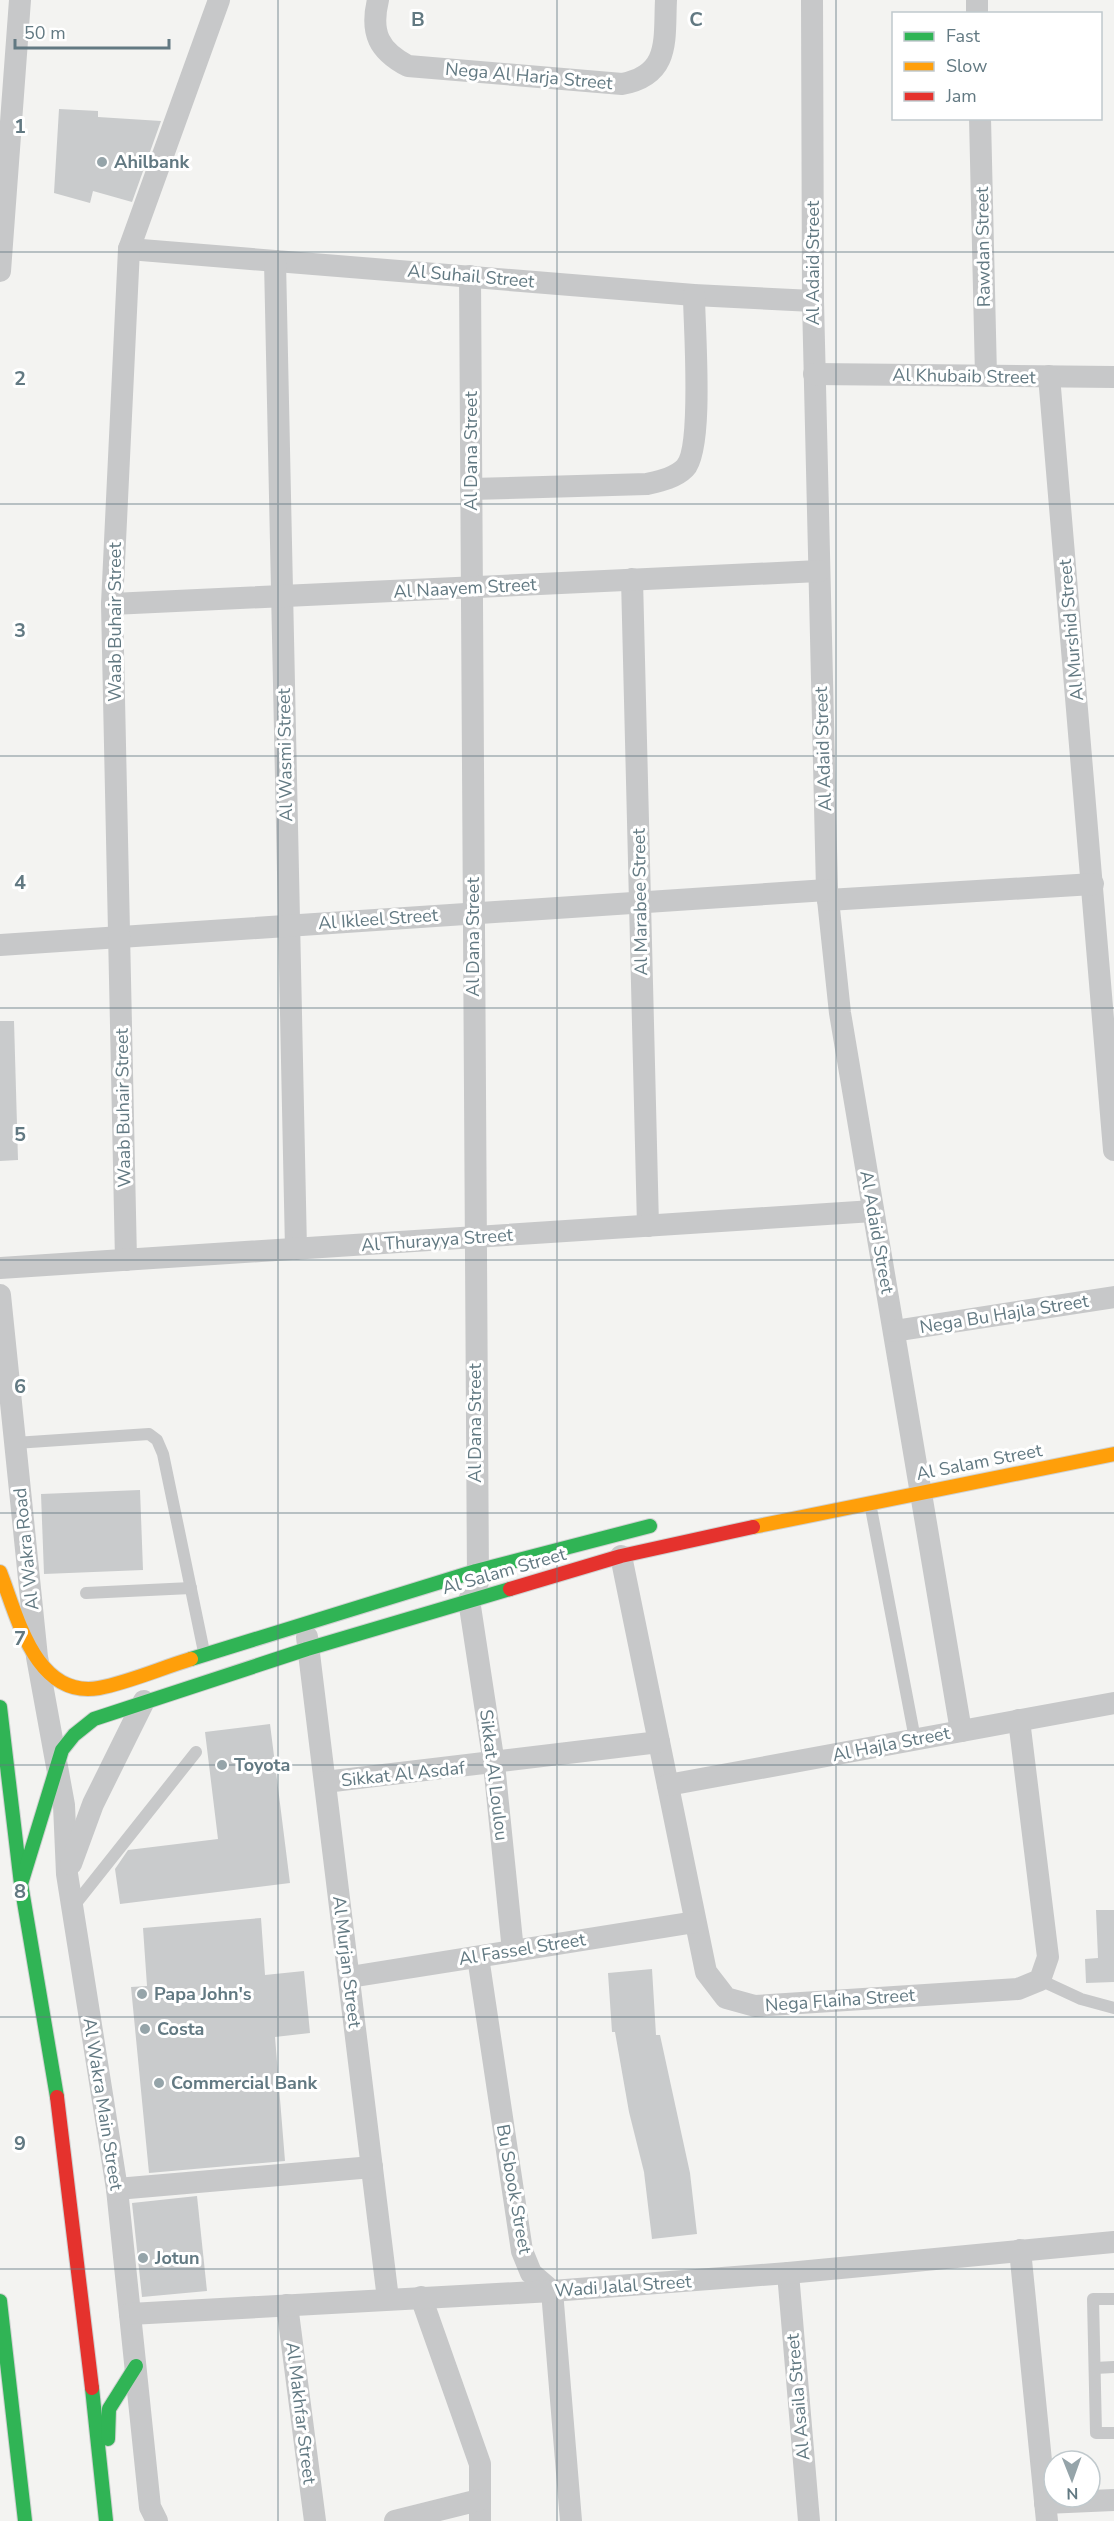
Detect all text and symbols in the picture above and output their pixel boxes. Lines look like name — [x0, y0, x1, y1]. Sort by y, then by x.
text: B — [411, 6, 425, 33]
text: C — [689, 6, 703, 33]
scale bar — [15, 12, 170, 50]
legend — [892, 12, 1102, 120]
text: 50 m — [24, 21, 66, 45]
text: Fast — [946, 24, 981, 48]
text: Slow — [946, 54, 987, 78]
street label: Nega Al Harja Street — [444, 57, 614, 95]
text: Jam — [945, 84, 977, 108]
text: 1 — [14, 113, 26, 140]
place label: Ahilbank — [114, 150, 189, 174]
marker: Ahilbank — [95, 155, 109, 169]
street label: Rawdan Street — [970, 186, 996, 307]
street label: Al Adaid Street — [801, 200, 825, 325]
street label: Al Suhail Street — [407, 259, 536, 294]
street label: Al Khubaib Street — [892, 363, 1036, 389]
text: 2 — [14, 365, 26, 392]
street label: Al Dana Street — [459, 391, 483, 511]
street label: Waab Buhair Street — [103, 542, 127, 702]
street label: Al Murshid Street — [1053, 557, 1089, 702]
street label: Al Naayem Street — [393, 572, 538, 604]
text: 3 — [14, 617, 26, 644]
street label: Al Adaid Street — [809, 686, 837, 812]
street label: Al Wasmi Street — [272, 687, 298, 822]
street label: Al Marabee Street — [627, 827, 653, 976]
text: 4 — [14, 869, 26, 896]
street label: Al Dana Street — [461, 877, 485, 997]
street label: Al Ikleel Street — [317, 903, 439, 935]
street label: Waab Buhair Street — [110, 1027, 136, 1188]
text: 5 — [14, 1121, 26, 1148]
street label: Al Adaid Street — [854, 1169, 900, 1296]
street label: Al Thurayya Street — [360, 1223, 514, 1257]
street label: Nega Bu Hajla Street — [918, 1289, 1091, 1339]
street label: Al Dana Street — [463, 1363, 487, 1483]
text: 6 — [14, 1373, 26, 1400]
street label: Al Salam Street — [914, 1438, 1045, 1486]
street label: Al Wakra Road — [8, 1487, 44, 1611]
street label: Al Salam Street — [439, 1542, 569, 1600]
text: 7 — [14, 1625, 26, 1652]
street label: Sikkat Al Loulou — [474, 1708, 514, 1842]
street label: Al Hajla Street — [830, 1721, 952, 1767]
place label: Toyota — [234, 1753, 290, 1777]
street label: Sikkat Al Asdaf — [340, 1755, 467, 1792]
marker: Toyota — [215, 1758, 229, 1772]
text: 8 — [14, 1878, 26, 1905]
street label: Al Murjan Street — [327, 1895, 367, 2030]
street label: Al Fassel Street — [457, 1927, 588, 1971]
place label: Papa John's — [154, 1982, 252, 2006]
street label: Nega Flaiha Street — [764, 1983, 916, 2017]
marker: Papa John's — [135, 1987, 149, 2001]
street label: Al Wakra Main Street — [78, 2016, 129, 2192]
place label: Costa — [157, 2017, 204, 2041]
marker: Costa — [138, 2022, 152, 2036]
place label: Commercial Bank — [171, 2071, 317, 2095]
marker: Commercial Bank — [152, 2076, 166, 2090]
street label: Bu Sbook Street — [491, 2122, 537, 2256]
text: 9 — [14, 2130, 26, 2157]
place label: Jotun — [154, 2246, 200, 2270]
marker: Jotun — [136, 2251, 150, 2265]
street label: Wadi Jalal Street — [554, 2269, 693, 2303]
street label: Al Asaila Street — [780, 2332, 815, 2461]
street label: Al Makhfar Street — [280, 2341, 322, 2486]
north arrow — [1042, 2449, 1102, 2509]
text: N — [1066, 2482, 1078, 2504]

